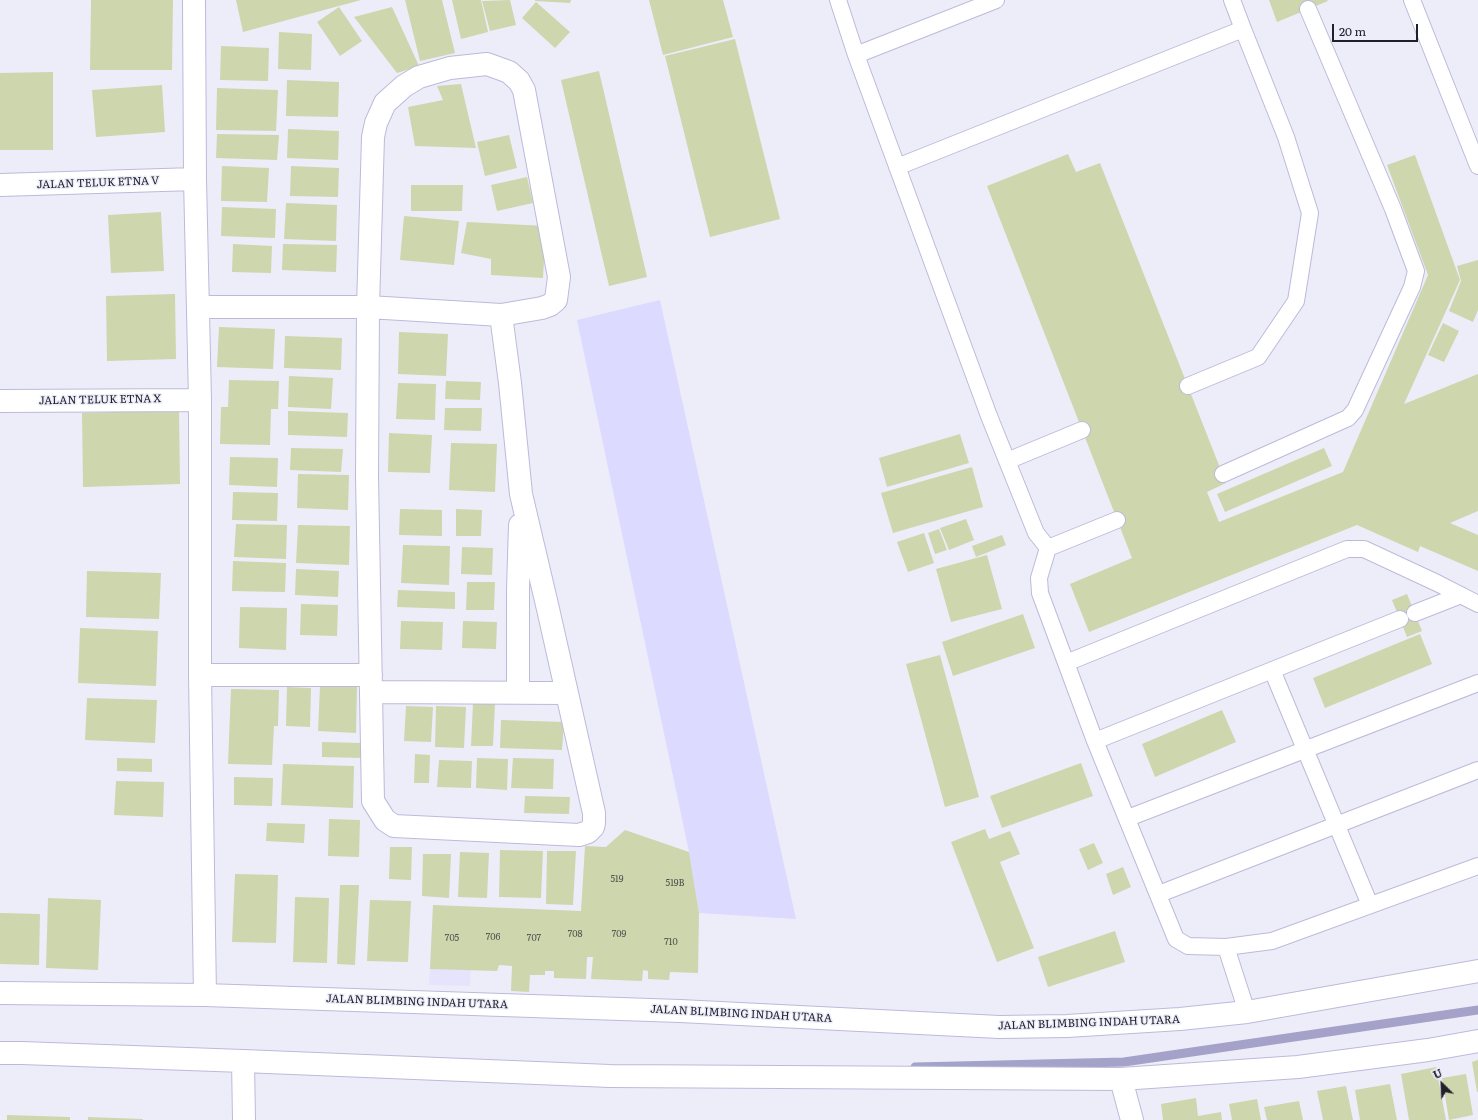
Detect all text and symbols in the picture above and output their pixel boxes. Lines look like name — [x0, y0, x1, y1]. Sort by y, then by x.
scale bar — [1334, 16, 1420, 42]
text: 20 m — [1339, 22, 1366, 40]
street label: JALAN TELUK ETNA V — [36, 174, 160, 192]
street label: JALAN TELUK ETNA X — [39, 392, 161, 408]
house number: 519 — [611, 874, 623, 884]
house number: 519B — [666, 878, 684, 888]
house number: 708 — [568, 929, 582, 939]
house number: 709 — [612, 929, 626, 939]
house number: 706 — [486, 932, 500, 942]
house number: 705 — [445, 933, 459, 943]
house number: 707 — [527, 933, 541, 943]
house number: 710 — [664, 937, 678, 947]
street label: JALAN BLIMBING INDAH UTARA — [326, 992, 508, 1012]
street label: JALAN BLIMBING INDAH UTARA — [650, 1003, 832, 1025]
street label: JALAN BLIMBING INDAH UTARA — [998, 1013, 1180, 1033]
north arrow — [1422, 1064, 1462, 1104]
text: U — [1430, 1064, 1444, 1082]

